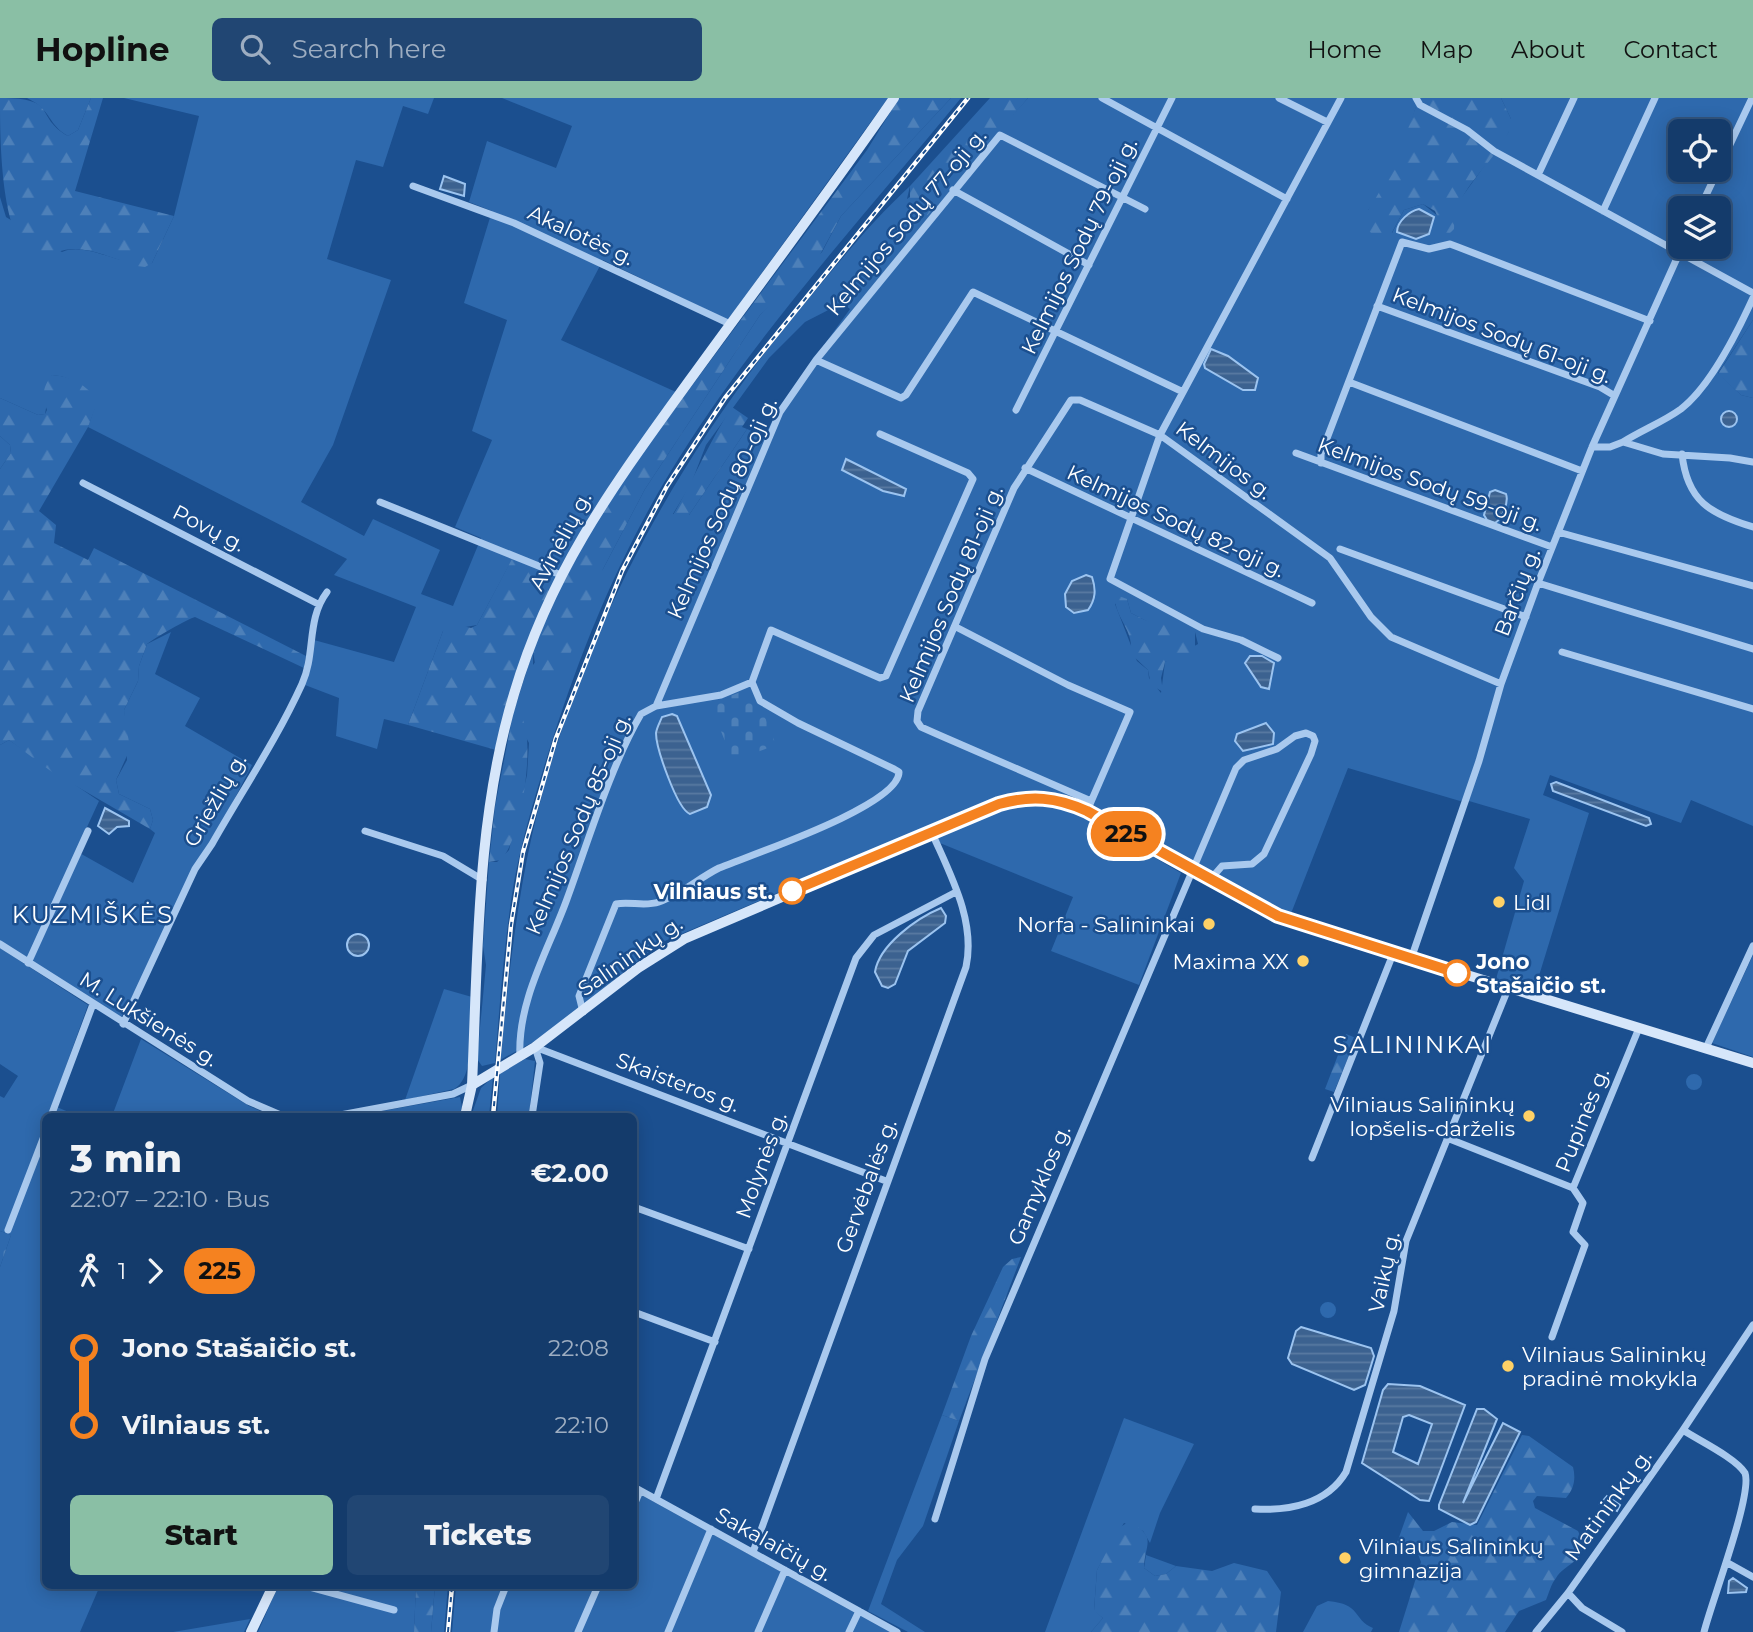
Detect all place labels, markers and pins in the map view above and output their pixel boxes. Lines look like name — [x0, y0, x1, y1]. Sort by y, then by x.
marker: Vilniaus st. — [779, 878, 805, 904]
place label: Vilniaus st. — [652, 879, 773, 904]
place label: Lidl — [1513, 890, 1551, 915]
marker: Lidl — [1491, 894, 1507, 910]
place label: Norfa - Salininkai — [1017, 912, 1195, 937]
marker: Norfa - Salininkai — [1201, 916, 1217, 932]
place label: Maxima XX — [1172, 949, 1289, 974]
place label: Jono Stašaičio st. — [1475, 949, 1606, 998]
marker: Maxima XX — [1295, 953, 1311, 969]
marker: Jono Stašaičio st. — [1444, 960, 1470, 986]
place label: Vilniaus Salininkų lopšelis-darželis — [1330, 1092, 1515, 1141]
marker: Vilniaus Salininkų lopšelis-darželis — [1521, 1108, 1537, 1124]
place label: Vilniaus Salininkų pradinė mokykla — [1522, 1342, 1707, 1391]
marker: Vilniaus Salininkų pradinė mokykla — [1500, 1358, 1516, 1374]
place label: Vilniaus Salininkų gimnazija — [1359, 1534, 1544, 1583]
marker: Vilniaus Salininkų gimnazija — [1337, 1550, 1353, 1566]

